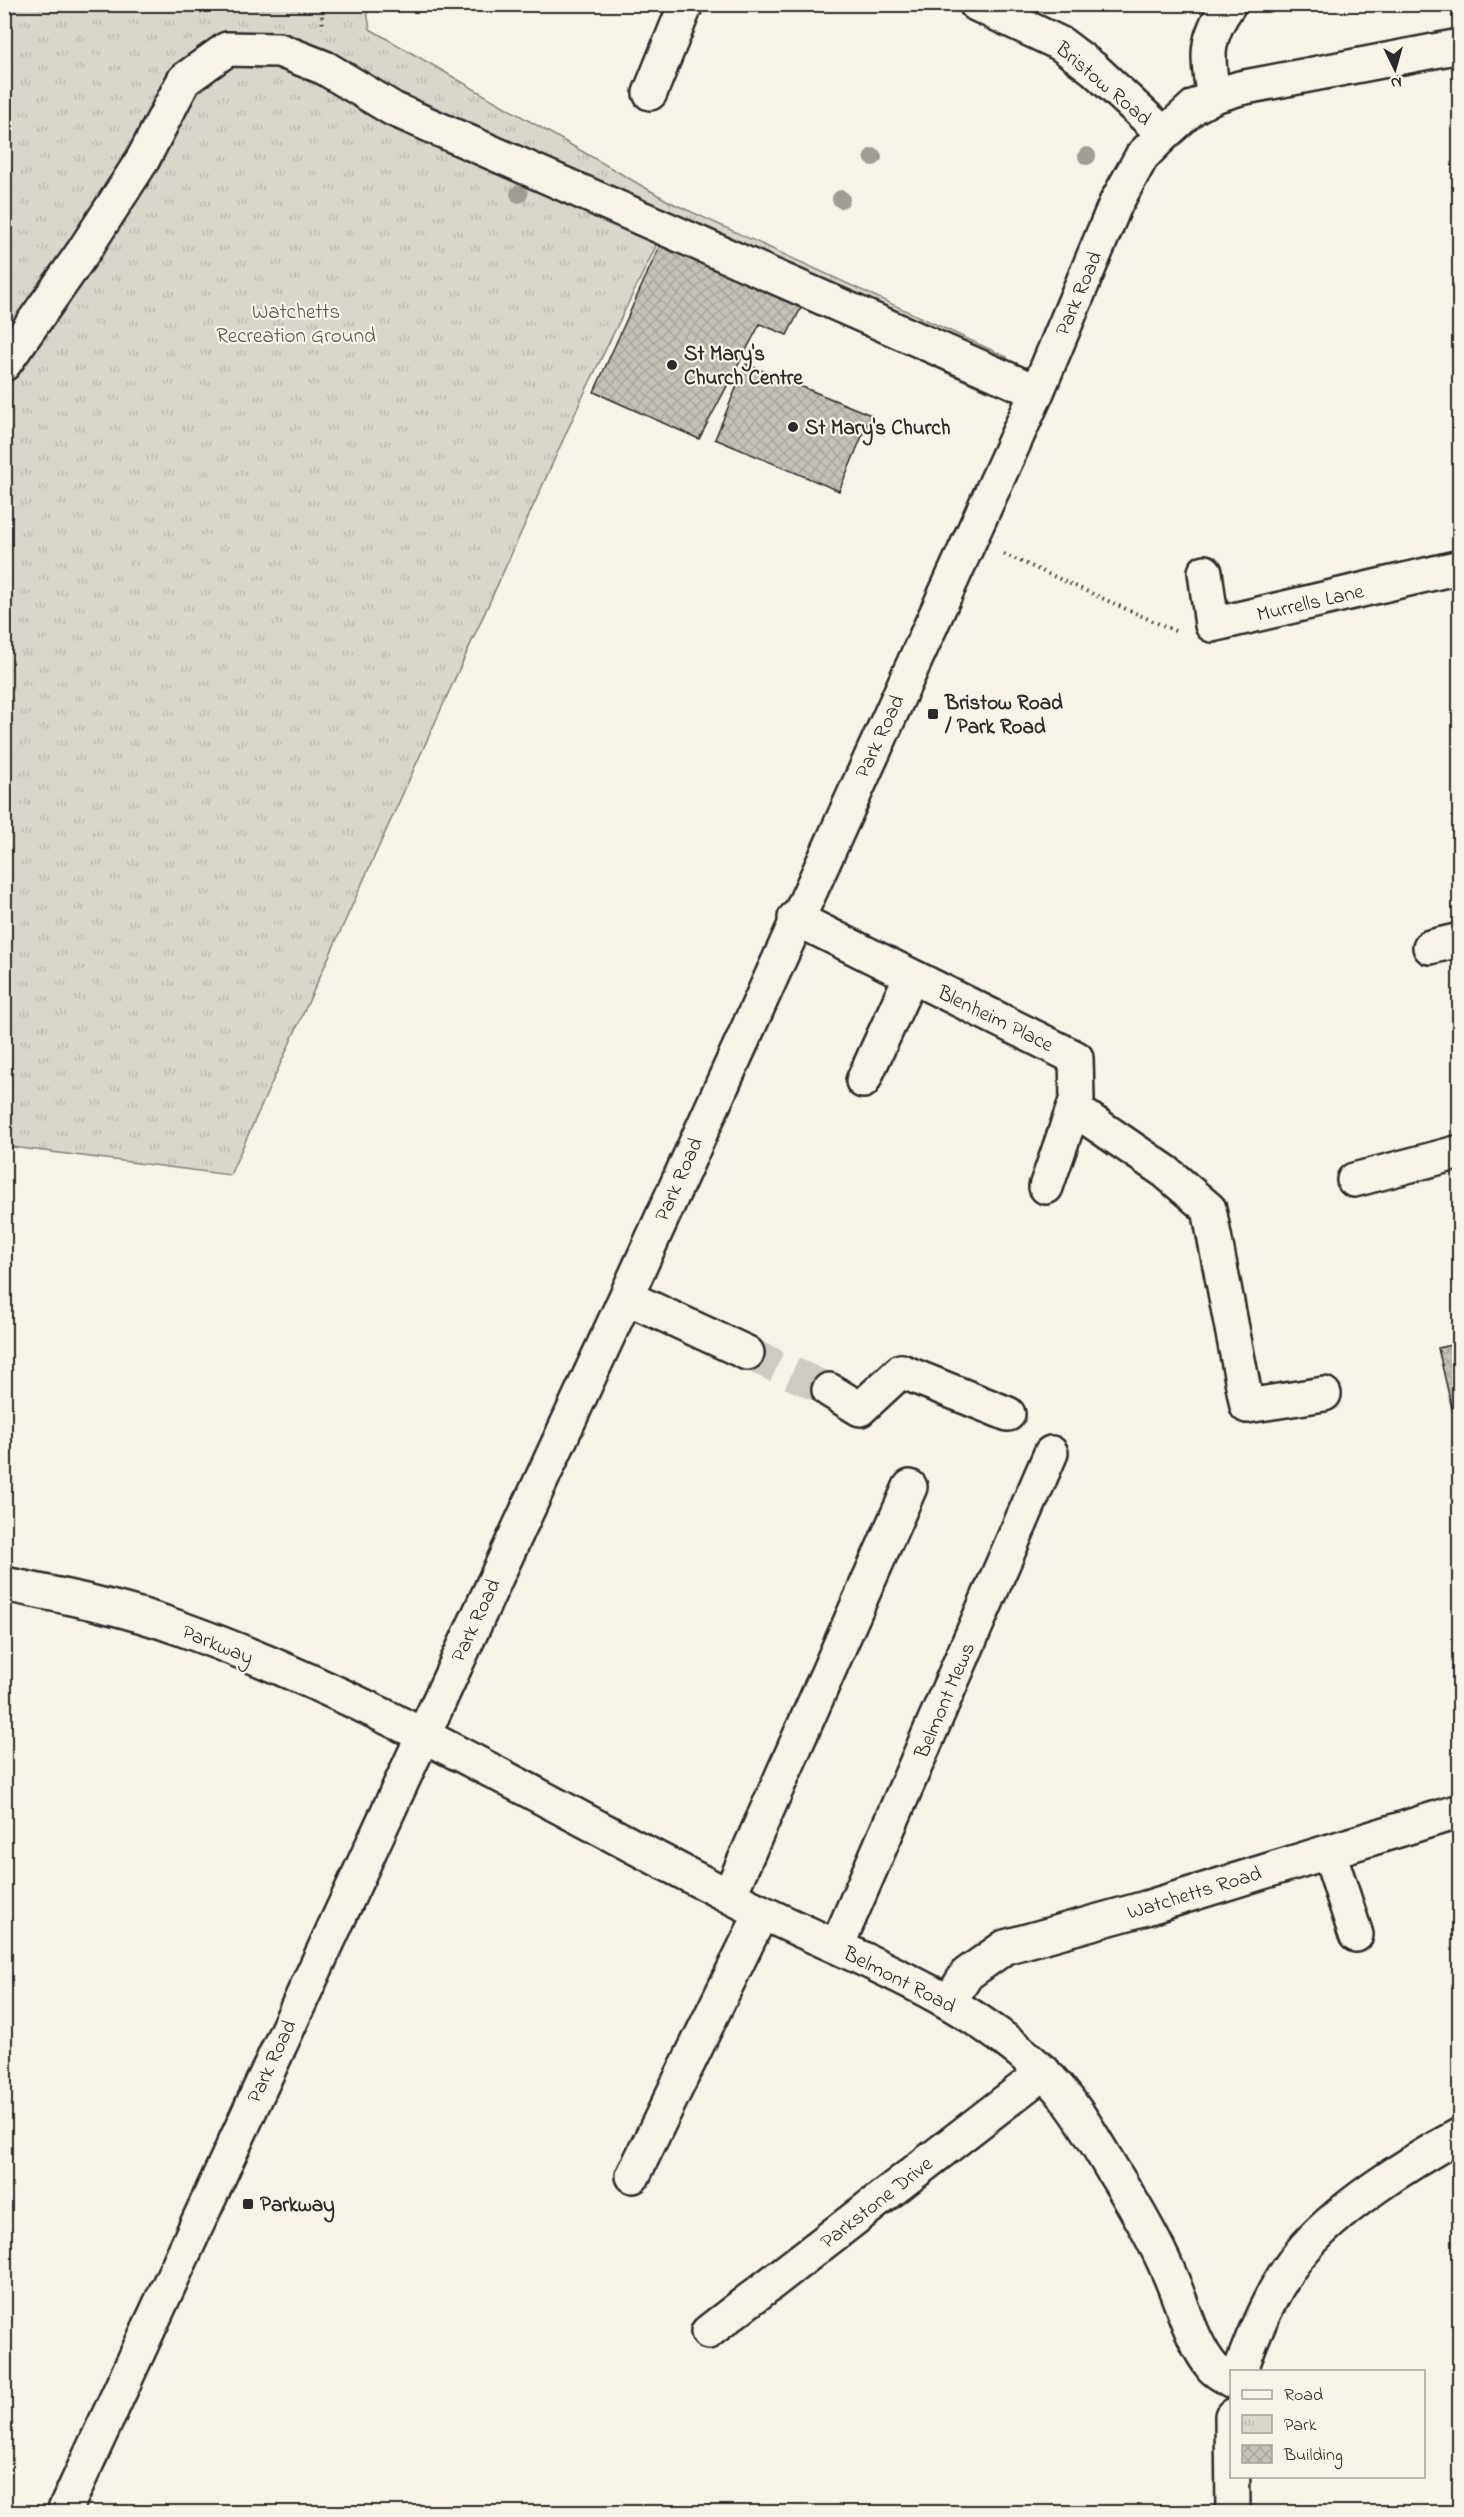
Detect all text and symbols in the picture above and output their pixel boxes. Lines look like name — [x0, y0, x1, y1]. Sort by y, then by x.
street label: Bristow Road — [1047, 35, 1158, 134]
north arrow — [1365, 39, 1425, 99]
text: N — [1390, 70, 1403, 94]
street label: Park Road — [1049, 247, 1111, 341]
park label: Watchetts Recreation Ground — [216, 298, 376, 352]
place label: St Mary's Church Centre — [684, 340, 803, 394]
marker: St Mary's Church Centre — [665, 358, 679, 372]
place label: St Mary's Church — [805, 414, 950, 446]
marker: St Mary's Church — [786, 420, 800, 434]
street label: Murrells Lane — [1254, 577, 1367, 631]
place label: Bristow Road / Park Road — [944, 689, 1063, 743]
street label: Park Road — [848, 690, 913, 783]
marker: Bristow Road / Park Road — [926, 707, 940, 721]
street label: Blenheim Place — [931, 978, 1059, 1061]
street label: Park Road — [648, 1133, 712, 1227]
street label: Park Road — [444, 1574, 509, 1667]
street label: Parkway — [176, 1618, 258, 1676]
street label: Belmont Mews — [907, 1638, 984, 1764]
street label: Watchetts Road — [1124, 1859, 1266, 1929]
street label: Belmont Road — [837, 1939, 961, 2022]
street label: Park Road — [240, 2015, 305, 2108]
street label: Parkstone Drive — [815, 2150, 940, 2257]
place label: Parkway — [260, 2191, 335, 2223]
marker: Parkway — [241, 2197, 255, 2211]
legend — [1230, 2370, 1425, 2478]
text: Road — [1284, 2383, 1323, 2409]
text: Park — [1284, 2413, 1317, 2439]
text: Building — [1283, 2443, 1343, 2470]

